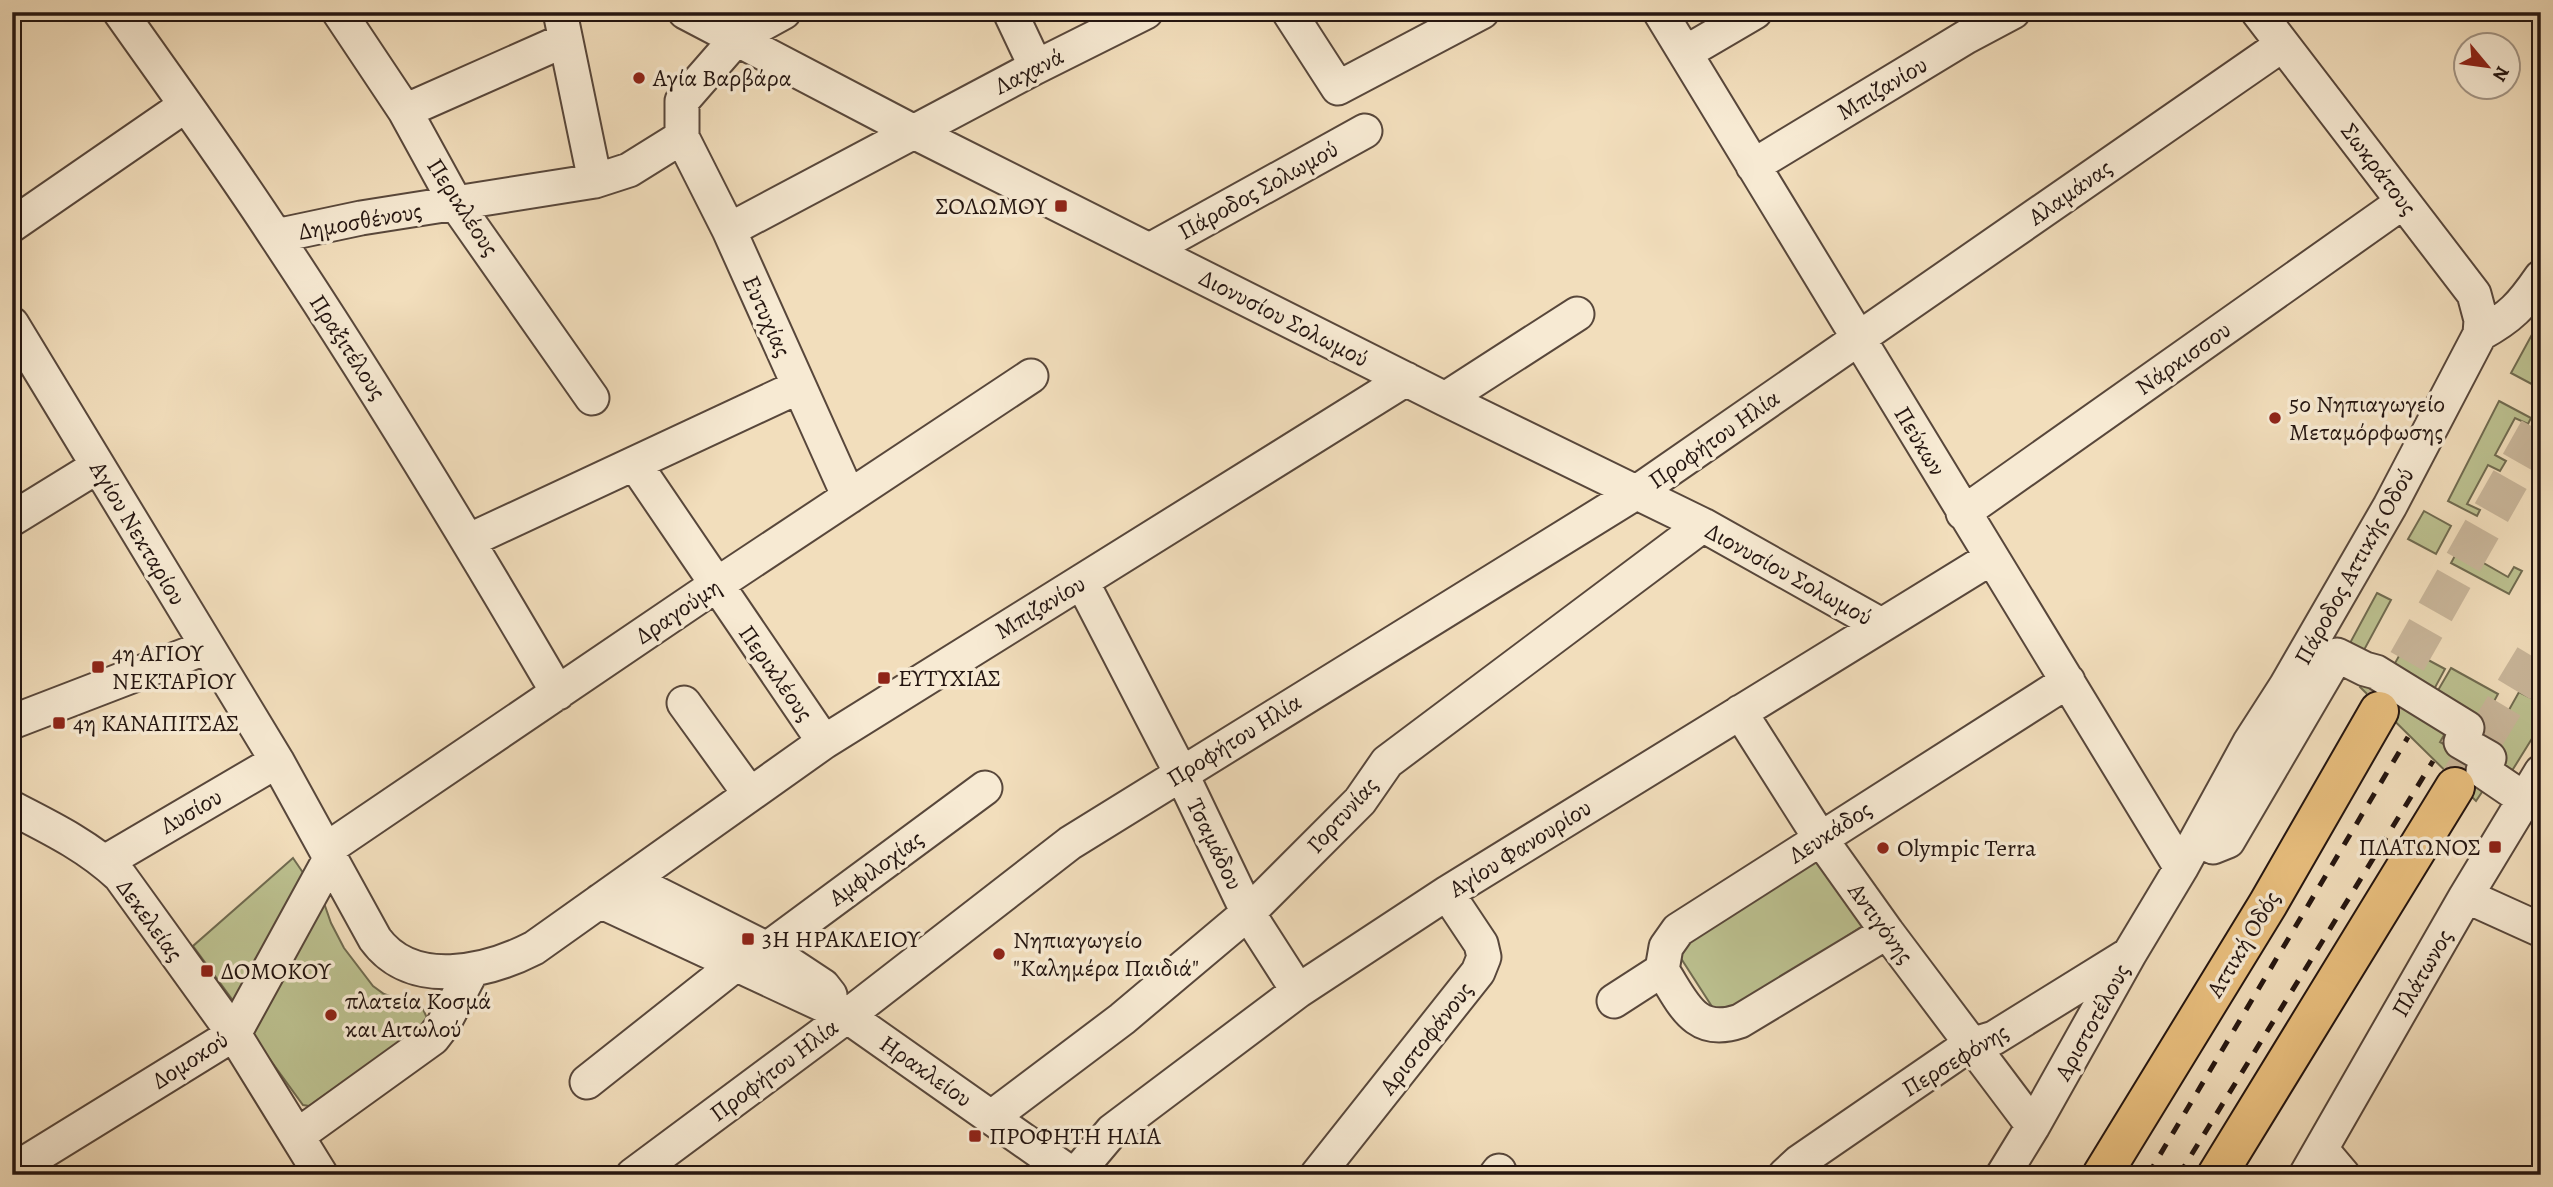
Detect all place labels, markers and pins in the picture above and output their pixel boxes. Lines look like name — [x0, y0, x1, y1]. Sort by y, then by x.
place label: Αγία Βαρβάρα — [652, 62, 792, 94]
marker: Αγία Βαρβάρα — [631, 70, 647, 86]
place label: ΣΟΛΩΜΟΥ — [935, 190, 1048, 222]
marker: ΣΟΛΩΜΟΥ — [1053, 198, 1069, 214]
place label: 5ο Νηπιαγωγείο Μεταμόρφωσης — [2289, 388, 2445, 448]
marker: 5ο Νηπιαγωγείο Μεταμόρφωσης — [2267, 410, 2283, 426]
place label: 4η ΑΓΙΟΥ ΝΕΚΤΑΡΙΟΥ — [112, 637, 237, 697]
marker: 4η ΑΓΙΟΥ ΝΕΚΤΑΡΙΟΥ — [90, 659, 106, 675]
place label: ΕΥΤΥΧΙΑΣ — [898, 662, 1001, 694]
marker: ΕΥΤΥΧΙΑΣ — [876, 670, 892, 686]
place label: 4η ΚΑΝΑΠΙΤΣΑΣ — [73, 707, 239, 739]
marker: 4η ΚΑΝΑΠΙΤΣΑΣ — [51, 715, 67, 731]
place label: ΠΛΑΤΩΝΟΣ — [2358, 831, 2481, 863]
place label: Olympic Terra — [1897, 832, 2037, 864]
marker: ΠΛΑΤΩΝΟΣ — [2487, 839, 2503, 855]
marker: Olympic Terra — [1875, 840, 1891, 856]
place label: 3Η ΗΡΑΚΛΕΙΟΥ — [762, 923, 921, 955]
place label: Νηπιαγωγείο "Καλημέρα Παιδιά" — [1013, 924, 1199, 984]
marker: 3Η ΗΡΑΚΛΕΙΟΥ — [740, 931, 756, 947]
marker: Νηπιαγωγείο "Καλημέρα Παιδιά" — [991, 946, 1007, 962]
place label: ΔΟΜΟΚΟΥ — [221, 955, 332, 987]
marker: ΔΟΜΟΚΟΥ — [199, 963, 215, 979]
place label: πλατεία Κοσμά και Αιτωλού — [345, 985, 491, 1045]
marker: πλατεία Κοσμά και Αιτωλού — [323, 1007, 339, 1023]
place label: ΠΡΟΦΗΤΗ ΗΛΙΑ — [989, 1120, 1162, 1152]
marker: ΠΡΟΦΗΤΗ ΗΛΙΑ — [967, 1128, 983, 1144]

